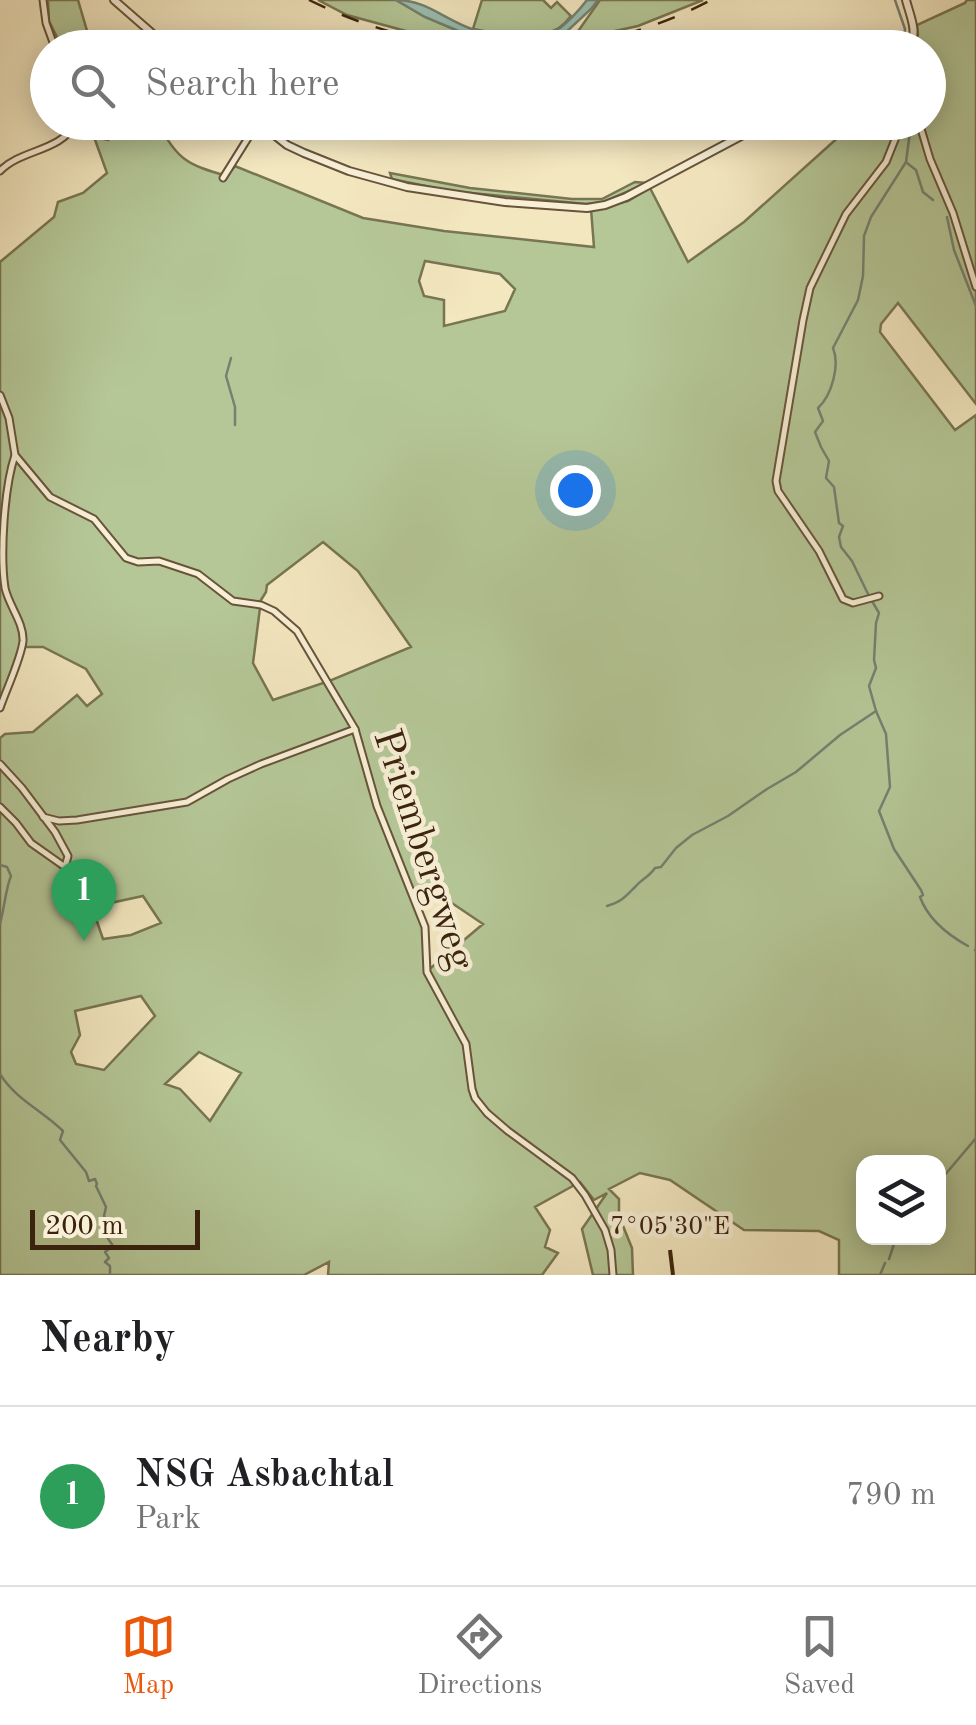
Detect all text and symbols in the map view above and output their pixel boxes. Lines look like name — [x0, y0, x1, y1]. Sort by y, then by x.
search box — [30, 30, 946, 140]
icon: search — [65, 58, 120, 113]
text: Search here — [145, 66, 340, 104]
your location — [550, 465, 601, 516]
street label: Priembergweg — [364, 725, 480, 976]
pin: 1 — [52, 858, 116, 941]
map controls — [856, 1155, 946, 1245]
button: layers — [856, 1155, 946, 1245]
scale bar — [30, 1205, 200, 1250]
text: 200 m — [45, 1213, 124, 1241]
text: 7°05'30"E — [610, 1215, 730, 1240]
text: Nearby — [40, 1319, 176, 1361]
text: NSG Asbachtal — [135, 1457, 394, 1495]
text: 1 — [63, 1480, 82, 1512]
text: 790 m — [846, 1480, 936, 1512]
text: Park — [135, 1504, 201, 1536]
tab: Map — [121, 1609, 176, 1704]
tab: Directions — [418, 1609, 542, 1704]
tab: Saved — [784, 1609, 855, 1704]

